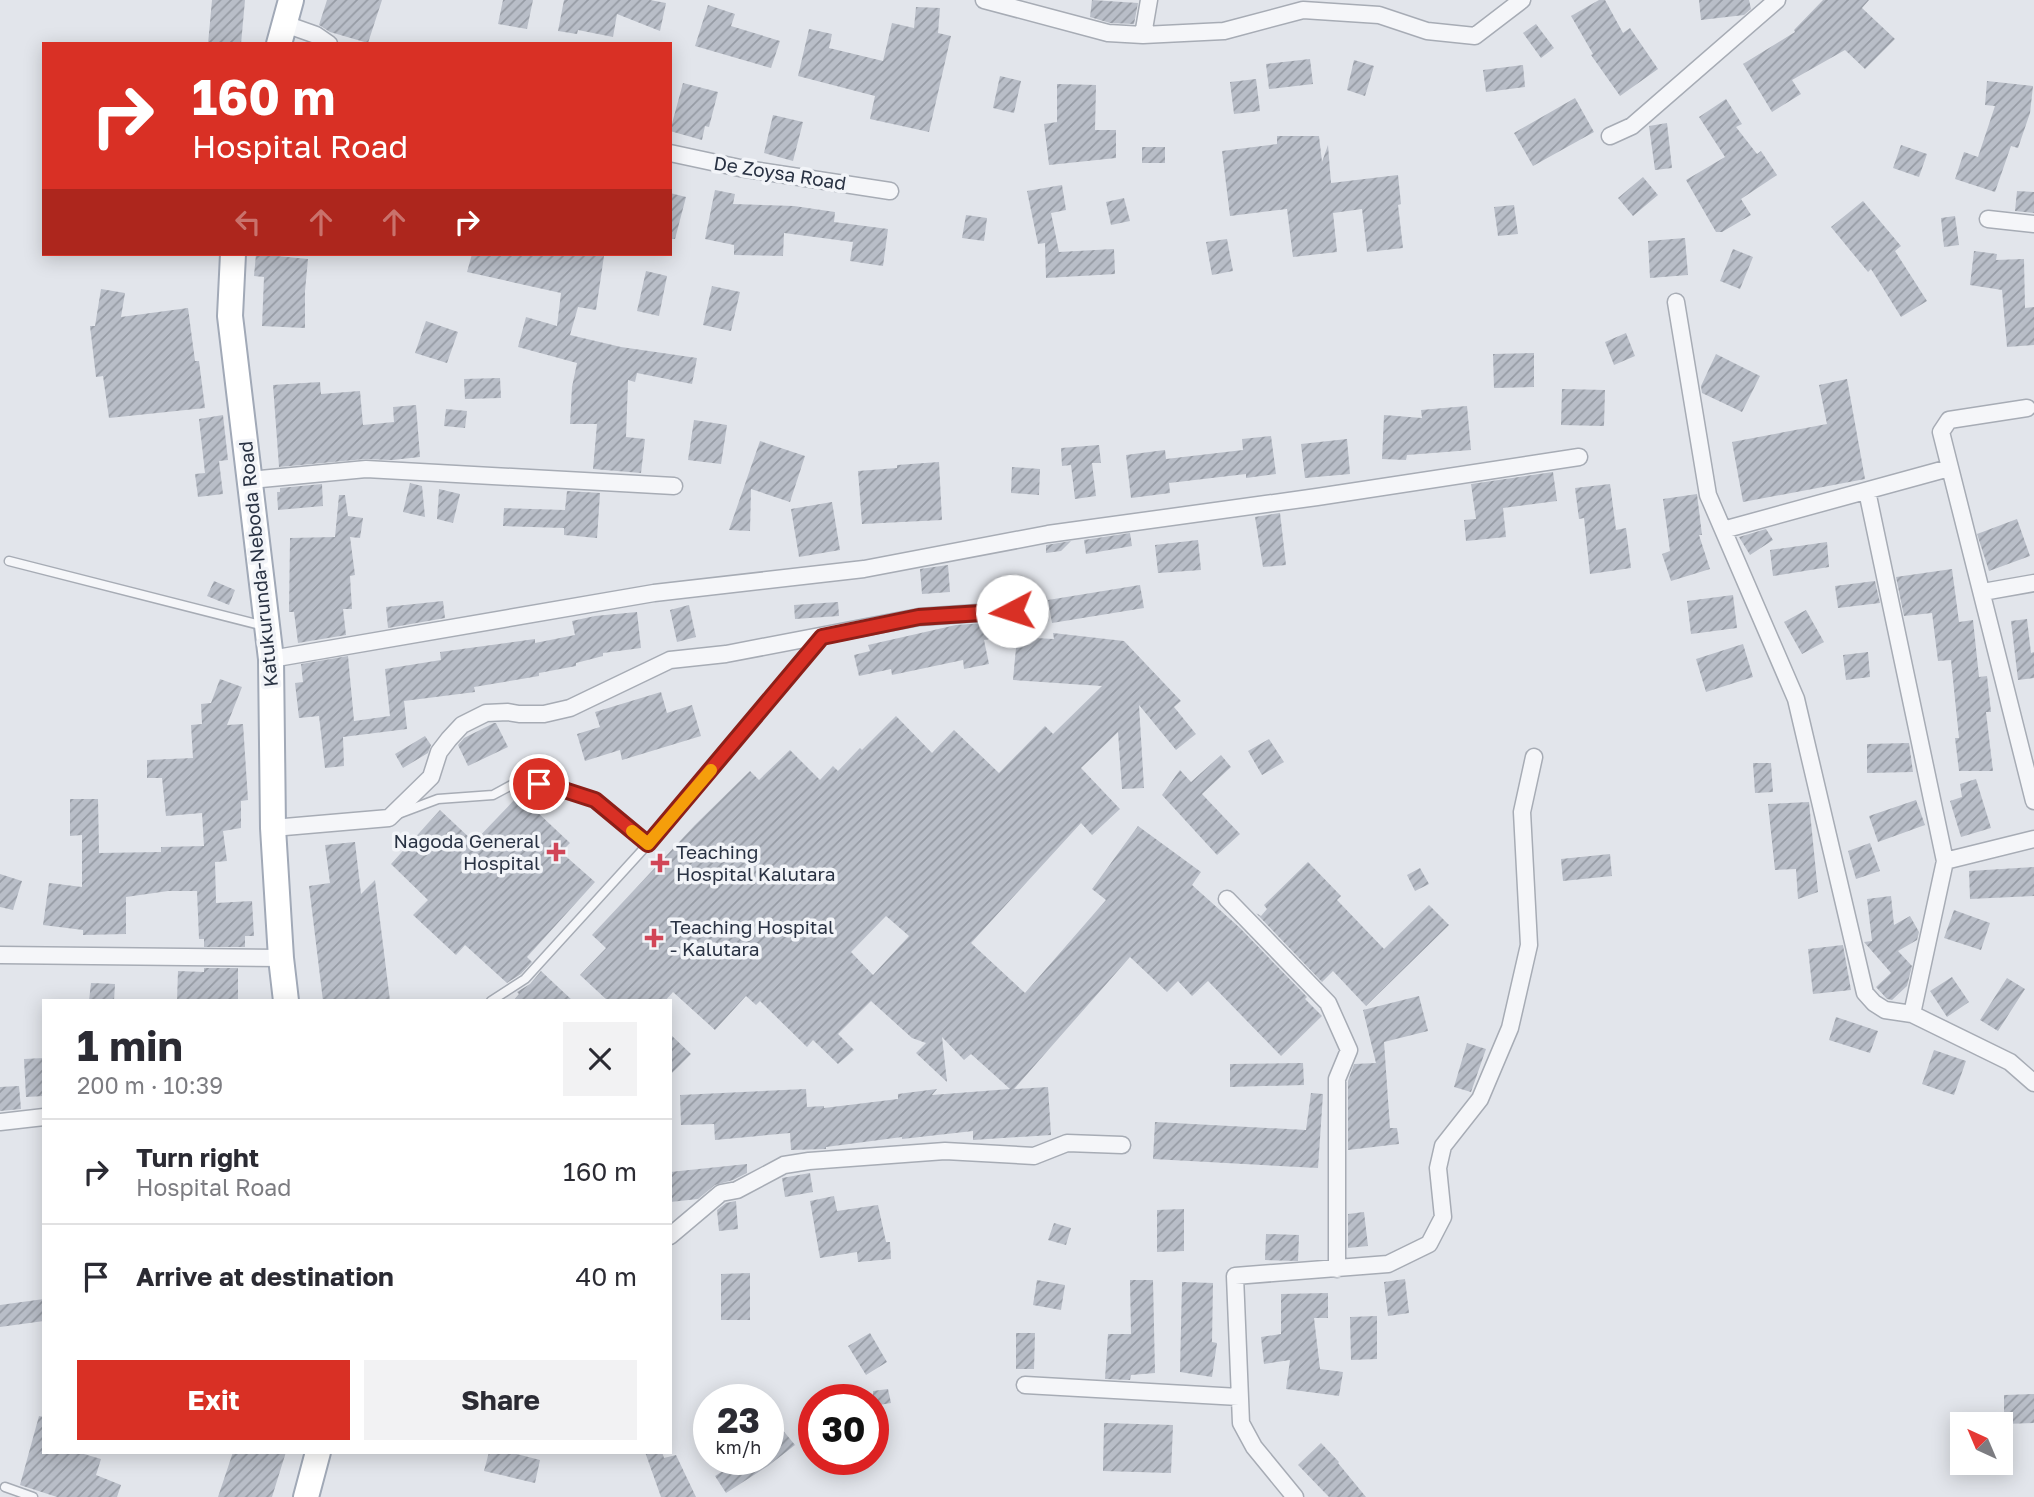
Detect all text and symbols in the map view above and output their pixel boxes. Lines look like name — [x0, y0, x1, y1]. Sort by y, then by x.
text: 160 m — [192, 67, 335, 126]
icon: right — [77, 70, 168, 161]
text: Hospital Road — [192, 127, 408, 165]
street label: De Zoysa Road — [712, 151, 848, 194]
icon: left — [229, 203, 267, 241]
icon: ahead — [302, 203, 340, 241]
icon: ahead — [375, 203, 413, 241]
icon: right — [448, 203, 486, 241]
street label: Katukurunda-Neboda Road — [233, 440, 282, 688]
position arrow — [975, 574, 1049, 648]
pin — [509, 754, 569, 814]
icon: arrive — [520, 765, 558, 803]
place label: Nagoda General Hospital — [393, 829, 540, 874]
place label: Teaching Hospital Kalutara — [676, 840, 835, 885]
marker: Nagoda General Hospital — [546, 842, 566, 862]
marker: Teaching Hospital Kalutara — [650, 853, 670, 873]
place label: Teaching Hospital - Kalutara — [670, 915, 834, 960]
marker: Teaching Hospital - Kalutara — [644, 928, 664, 948]
text: 1 min — [77, 1020, 183, 1070]
button: close — [563, 1022, 637, 1096]
text: 200 m · 10:39 — [77, 1071, 223, 1099]
text: Turn right — [136, 1142, 259, 1173]
icon: right — [77, 1153, 115, 1191]
text: 160 m — [563, 1156, 637, 1187]
text: Hospital Road — [136, 1173, 291, 1201]
icon: arrive — [77, 1258, 115, 1296]
text: Arrive at destination — [136, 1261, 394, 1292]
text: 40 m — [576, 1261, 637, 1292]
button: Exit — [77, 1360, 350, 1440]
button: Share — [364, 1360, 637, 1440]
speed limit sign: 30 — [798, 1384, 889, 1475]
text: 23 — [717, 1399, 760, 1441]
north arrow — [1950, 1412, 2012, 1475]
map controls — [1950, 1412, 2013, 1475]
text: km/h — [716, 1436, 761, 1458]

